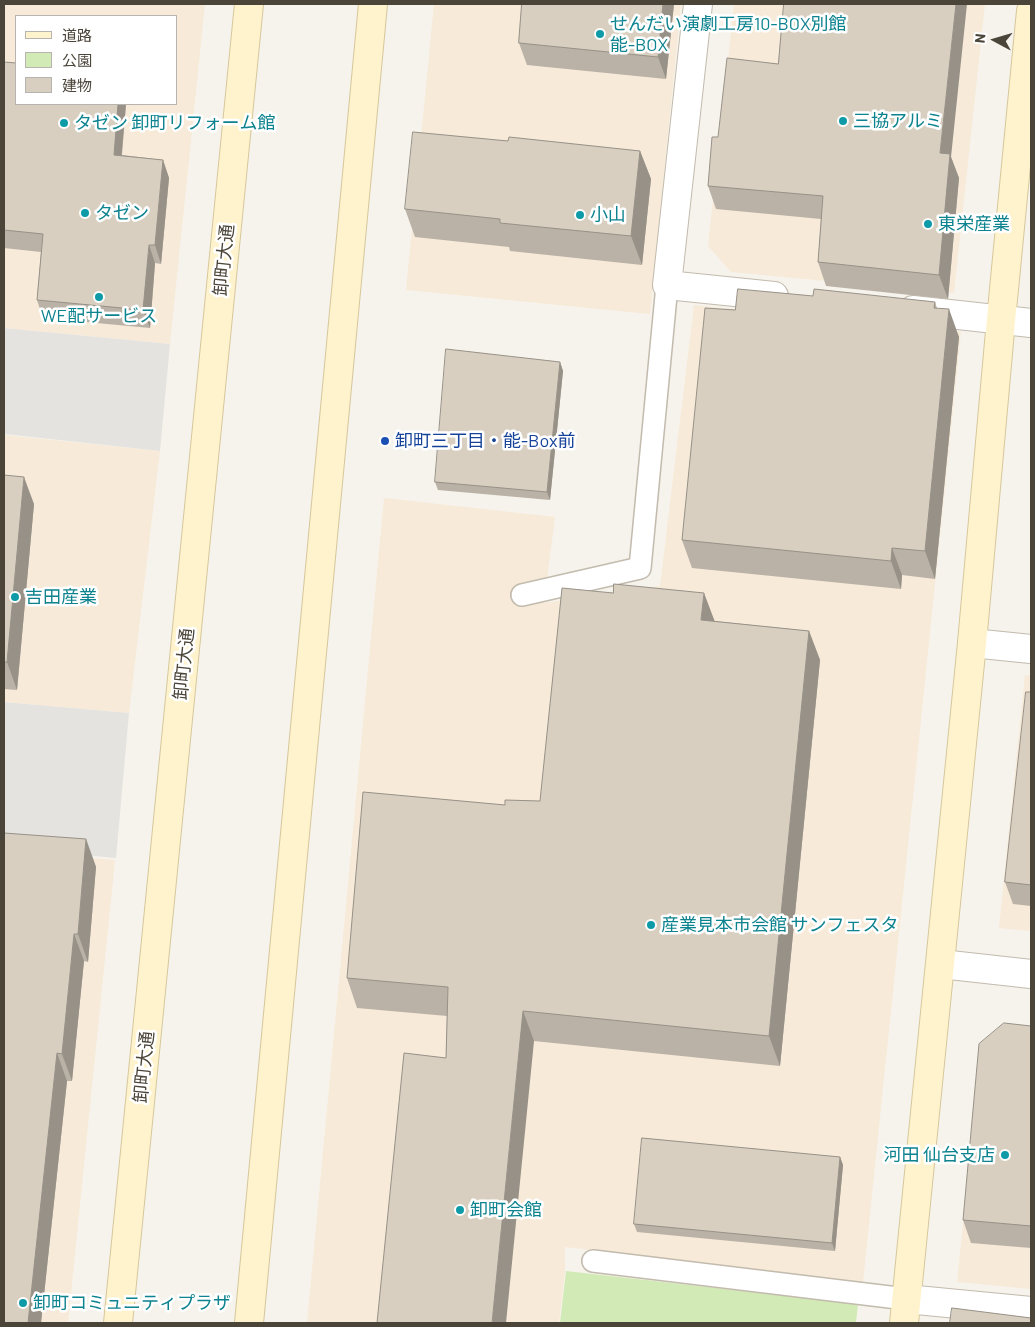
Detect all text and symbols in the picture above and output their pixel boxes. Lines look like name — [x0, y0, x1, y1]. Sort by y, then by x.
place label: せんだい演劇工房10-BOX別館 能-BOX — [610, 13, 847, 56]
legend — [15, 15, 178, 105]
north arrow — [970, 15, 1020, 65]
text: 道路 — [62, 26, 92, 44]
marker: せんだい演劇工房10-BOX別館 能-BOX — [594, 28, 606, 40]
text: N — [971, 33, 989, 44]
text: 公園 — [62, 51, 92, 69]
text: 建物 — [62, 76, 92, 94]
place label: 三協アルミ — [853, 110, 943, 132]
place label: タゼン 卸町リフォーム館 — [74, 112, 276, 134]
marker: 三協アルミ — [837, 115, 849, 127]
marker: タゼン 卸町リフォーム館 — [58, 117, 70, 129]
place label: タゼン — [95, 202, 149, 224]
place label: 小山 — [590, 204, 626, 226]
marker: タゼン — [79, 207, 91, 219]
marker: 小山 — [574, 209, 586, 221]
place label: 東栄産業 — [938, 213, 1010, 235]
marker: 東栄産業 — [922, 218, 934, 230]
street label: 卸町大通 — [209, 223, 239, 297]
marker: WE配サービス — [93, 291, 105, 303]
place label: WE配サービス — [41, 305, 157, 327]
place label: 卸町三丁目・能-Box前 — [395, 430, 576, 452]
marker: 卸町三丁目・能-Box前 — [379, 435, 391, 447]
place label: 吉田産業 — [25, 586, 97, 608]
marker: 吉田産業 — [9, 591, 21, 603]
street label: 卸町大通 — [169, 627, 199, 701]
place label: 産業見本市会館 サンフェスタ — [661, 914, 899, 936]
marker: 産業見本市会館 サンフェスタ — [645, 919, 657, 931]
street label: 卸町大通 — [129, 1030, 159, 1104]
place label: 河田 仙台支店 — [883, 1144, 995, 1166]
marker: 河田 仙台支店 — [999, 1149, 1011, 1161]
place label: 卸町会館 — [470, 1199, 542, 1221]
marker: 卸町会館 — [454, 1204, 466, 1216]
place label: 卸町コミュニティプラザ — [33, 1292, 231, 1314]
marker: 卸町コミュニティプラザ — [17, 1297, 29, 1309]

